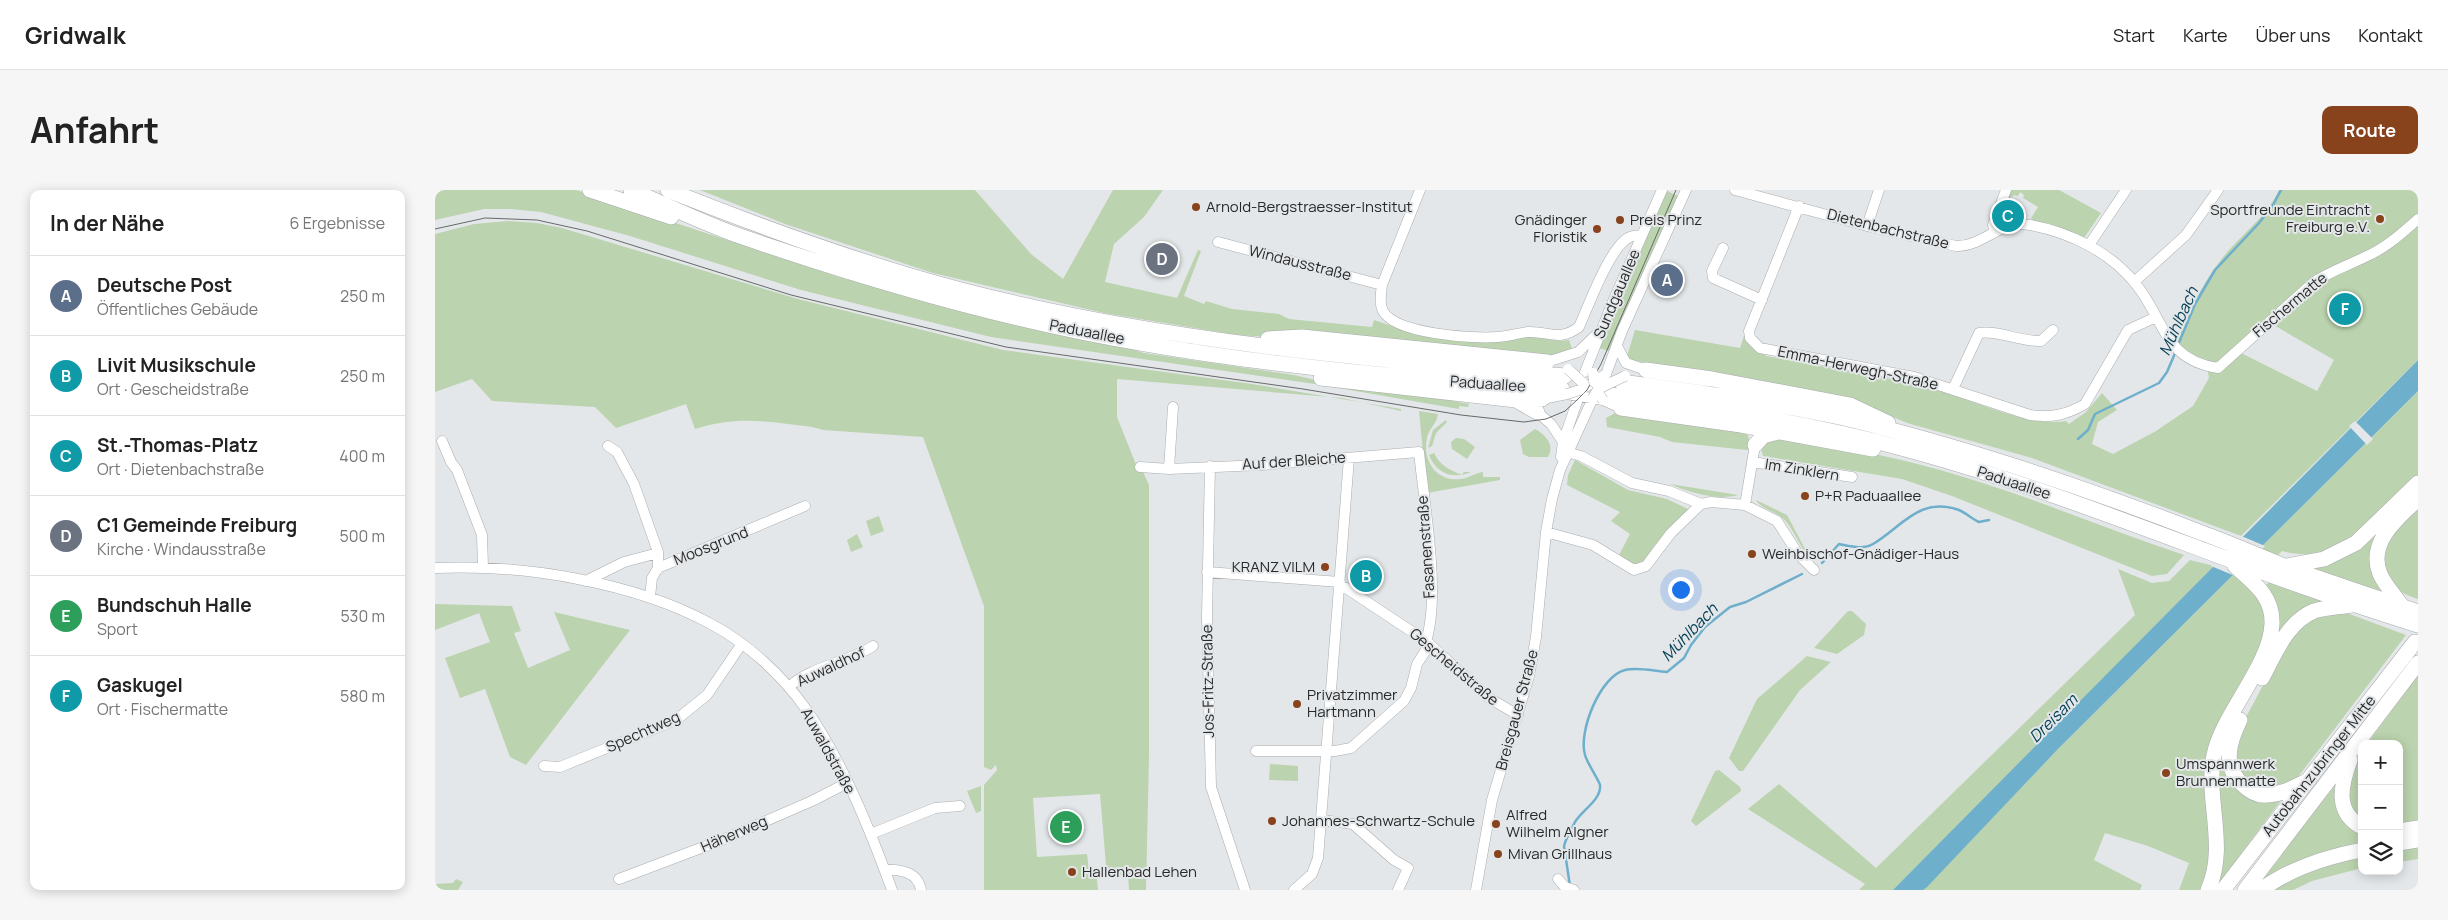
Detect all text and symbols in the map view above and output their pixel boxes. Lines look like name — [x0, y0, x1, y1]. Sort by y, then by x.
text: Gridwalk — [25, 18, 126, 51]
text: Start — [2113, 23, 2155, 47]
text: Karte — [2183, 23, 2228, 47]
text: Über uns — [2256, 23, 2330, 47]
text: Kontakt — [2358, 23, 2423, 47]
text: Anfahrt — [30, 106, 159, 154]
button: Route — [2322, 106, 2418, 154]
place label: Arnold-Bergstraesser-Institut — [1206, 196, 1412, 217]
pin: C — [1992, 197, 2024, 235]
place label: Sportfreunde Eintracht Freiburg e.V. — [2210, 199, 2370, 237]
marker: Arnold-Bergstraesser-Institut — [1190, 201, 1202, 213]
street label: Dietenbachstraße — [1825, 203, 1952, 254]
text: In der Nähe — [50, 209, 164, 237]
place label: Gnädinger Floristik — [1515, 209, 1588, 247]
place label: Preis Prinz — [1630, 209, 1702, 230]
text: 6 Ergebnisse — [290, 212, 385, 234]
marker: Sportfreunde Eintracht Freiburg e.V. — [2374, 213, 2386, 225]
marker: Preis Prinz — [1614, 214, 1626, 226]
marker: Gnädinger Floristik — [1591, 223, 1603, 235]
pin: D — [1146, 240, 1178, 278]
street label: Windausstraße — [1247, 240, 1354, 285]
street label: Sundgauallee — [1588, 246, 1645, 342]
pin: A — [1651, 261, 1683, 299]
street label: Fischermatte — [2248, 267, 2332, 342]
text: Deutsche Post — [97, 272, 232, 298]
water label: Mühlbach — [2153, 283, 2203, 359]
text: A — [61, 285, 71, 307]
text: 250 m — [340, 285, 385, 307]
pin: F — [2329, 290, 2361, 328]
text: Öffentliches Gebäude — [97, 298, 258, 320]
street label: Paduaallee — [1048, 314, 1127, 349]
street label: Emma-Herwegh-Straße — [1776, 340, 1941, 395]
text: Livit Musikschule — [97, 352, 256, 378]
text: B — [61, 365, 71, 387]
text: 250 m — [340, 365, 385, 387]
street label: Paduaallee — [1449, 370, 1527, 397]
text: Ort · Gescheidstraße — [97, 378, 249, 400]
text: St.-Thomas-Platz — [97, 432, 258, 458]
text: C — [60, 445, 72, 467]
text: 400 m — [339, 445, 385, 467]
street label: Auf der Bleiche — [1241, 446, 1347, 475]
street label: Im Zinklern — [1763, 453, 1841, 486]
text: Ort · Dietenbachstraße — [97, 458, 264, 480]
street label: Paduaallee — [1975, 461, 2054, 504]
place label: P+R Paduaallee — [1815, 485, 1921, 506]
marker: P+R Paduaallee — [1799, 490, 1811, 502]
street label: Fasanenstraße — [1411, 495, 1440, 599]
text: C1 Gemeinde Freiburg — [97, 512, 297, 538]
street label: Moosgrund — [670, 521, 751, 570]
text: D — [60, 525, 72, 547]
text: 500 m — [339, 525, 385, 547]
text: Kirche · Windausstraße — [97, 538, 266, 560]
place label: Weihbischof-Gnädiger-Haus — [1762, 543, 1959, 564]
marker: Weihbischof-Gnädiger-Haus — [1746, 548, 1758, 560]
place label: KRANZ VILM — [1232, 556, 1315, 577]
pin: B — [1350, 557, 1382, 595]
marker: KRANZ VILM — [1319, 561, 1331, 573]
your location — [1668, 577, 1694, 603]
text: Bundschuh Halle — [97, 592, 252, 618]
water label: Mühlbach — [1656, 598, 1723, 666]
text: E — [61, 605, 71, 627]
text: 530 m — [340, 605, 385, 627]
text: Sport — [97, 618, 138, 640]
street label: Gescheidstraße — [1405, 623, 1504, 710]
street label: Jos-Fritz-Straße — [1196, 624, 1219, 738]
street label: Auwaldhof — [793, 641, 869, 692]
street label: Breisgauer Straße — [1490, 647, 1543, 773]
text: Gaskugel — [97, 672, 183, 698]
place label: Privatzimmer Hartmann — [1307, 684, 1398, 722]
text: F — [62, 685, 70, 707]
text: 580 m — [340, 685, 385, 707]
water label: Dreisam — [2024, 688, 2083, 747]
street label: Autobahnzubringer Mitte — [2257, 691, 2380, 841]
text: Ort · Fischermatte — [97, 698, 228, 720]
marker: Privatzimmer Hartmann — [1291, 698, 1303, 710]
street label: Auwaldstraße — [796, 704, 861, 798]
street label: Spechtweg — [602, 706, 683, 757]
map controls — [2358, 740, 2403, 875]
button: + — [2358, 740, 2403, 785]
place label: Umspannwerk Brunnenmatte — [2176, 753, 2276, 791]
marker: Umspannwerk Brunnenmatte — [2160, 767, 2172, 779]
button: − — [2358, 785, 2403, 830]
place label: Alfred Wilhelm Algner — [1506, 804, 1609, 842]
pin: E — [1050, 808, 1082, 846]
street label: Häherweg — [697, 810, 770, 857]
place label: Johannes-Schwartz-Schule — [1282, 810, 1475, 831]
marker: Johannes-Schwartz-Schule — [1266, 815, 1278, 827]
marker: Alfred Wilhelm Algner — [1490, 818, 1502, 830]
button: layers — [2358, 830, 2403, 875]
place label: Mivan Grillhaus — [1508, 843, 1612, 864]
marker: Mivan Grillhaus — [1492, 848, 1504, 860]
place label: Hallenbad Lehen — [1082, 861, 1197, 882]
marker: Hallenbad Lehen — [1066, 866, 1078, 878]

